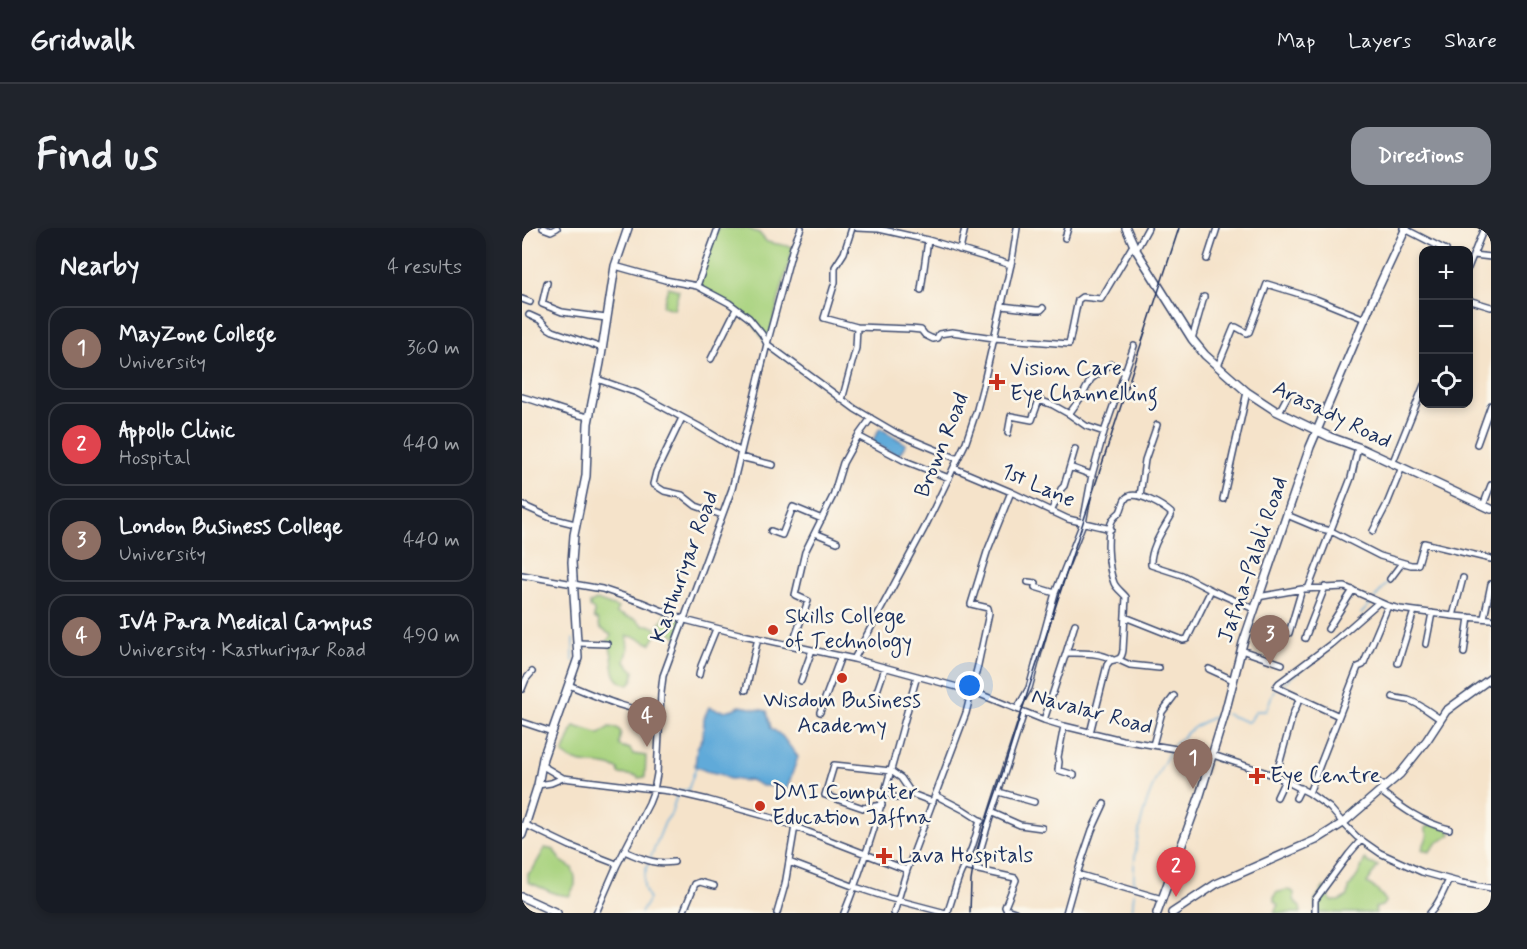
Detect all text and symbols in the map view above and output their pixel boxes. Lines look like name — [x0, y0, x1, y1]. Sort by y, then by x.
text: Gridwalk — [30, 23, 135, 60]
text: Map — [1277, 27, 1315, 55]
text: Layers — [1348, 27, 1411, 55]
text: Share — [1444, 27, 1497, 55]
button: Directions — [1351, 127, 1491, 185]
text: Find us — [36, 129, 158, 184]
map controls — [1419, 246, 1473, 408]
button: + — [1419, 246, 1473, 300]
text: Nearby — [60, 250, 139, 284]
text: 4 results — [387, 254, 462, 281]
button: − — [1419, 300, 1473, 354]
text: MayZone College — [119, 321, 276, 349]
text: 1 — [77, 335, 86, 362]
text: 360 m — [407, 335, 460, 362]
text: University — [119, 349, 206, 376]
button: locate — [1419, 354, 1473, 408]
place label: Vision Care Eye Channelling — [1010, 355, 1158, 411]
marker: Vision Care Eye Channelling — [988, 373, 1006, 391]
street label: Arasady Road — [1268, 374, 1396, 456]
street label: Brown Road — [908, 389, 976, 501]
text: Appollo Clinic — [119, 417, 235, 445]
text: 2 — [77, 431, 86, 458]
text: 440 m — [403, 431, 460, 458]
text: Hospital — [119, 445, 190, 472]
street label: 1st Lane — [997, 457, 1079, 515]
street label: Jafna-Palali Road — [1211, 473, 1295, 647]
street label: Kasthuriyar Road — [645, 487, 725, 647]
text: London Business College — [119, 513, 343, 541]
text: 3 — [77, 527, 86, 554]
text: 440 m — [403, 527, 460, 554]
text: University — [119, 541, 206, 568]
place label: Skills College of Technology — [785, 603, 912, 659]
text: IVA Para Medical Campus — [119, 609, 372, 637]
pin: 3 — [1250, 616, 1290, 665]
text: 4 — [76, 623, 87, 650]
text: 490 m — [403, 623, 460, 650]
marker: Skills College of Technology — [766, 623, 780, 637]
text: University · Kasthuriyar Road — [119, 637, 366, 664]
marker: Wisdom Business Academy — [835, 671, 849, 685]
your location — [955, 671, 984, 700]
street label: Navalar Road — [1028, 682, 1156, 742]
place label: Wisdom Business Academy — [763, 687, 921, 740]
pin: 4 — [628, 698, 666, 747]
pin: 1 — [1174, 740, 1212, 789]
place label: Eye Centre — [1270, 762, 1381, 790]
marker: Eye Centre — [1248, 767, 1266, 785]
place label: DMI Computer Education Jaffna — [772, 779, 932, 832]
marker: DMI Computer Education Jaffna — [753, 799, 767, 813]
place label: Lava Hospitals — [898, 842, 1034, 870]
marker: Lava Hospitals — [875, 847, 893, 865]
pin: 2 — [1156, 848, 1196, 897]

